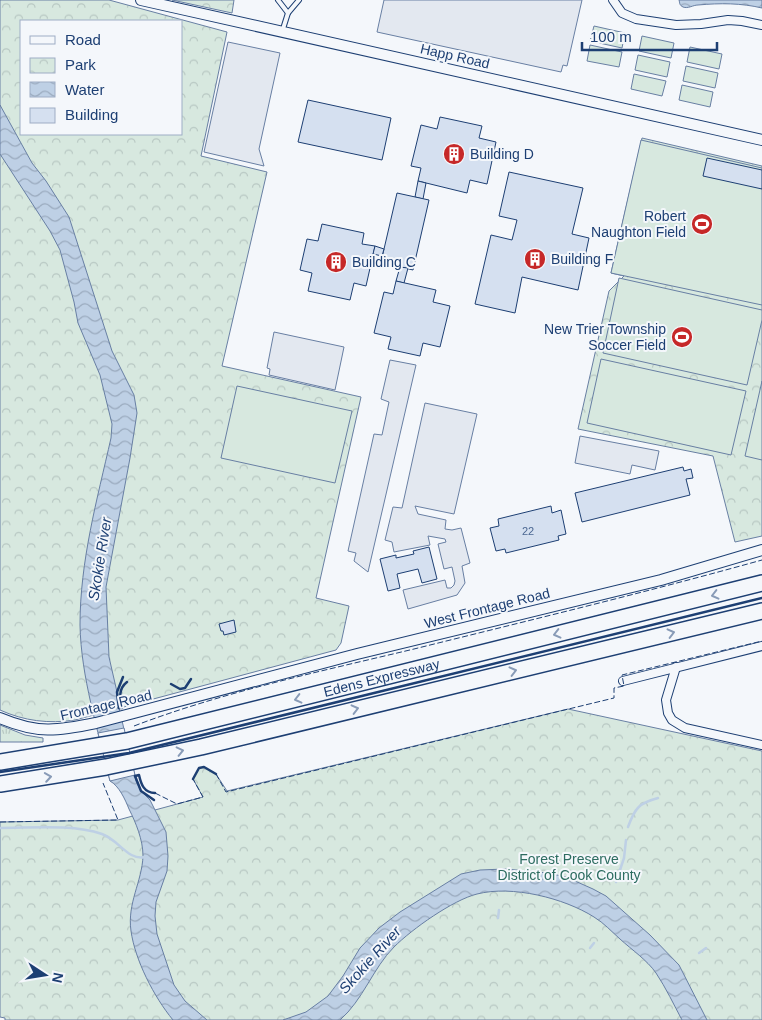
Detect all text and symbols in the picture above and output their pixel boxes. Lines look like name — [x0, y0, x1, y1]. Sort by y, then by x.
legend — [20, 20, 182, 135]
scale bar — [582, 20, 717, 52]
text: 100 m — [590, 28, 632, 45]
text: Road — [65, 31, 101, 48]
street label: Happ Road — [419, 40, 491, 72]
text: Park — [65, 56, 96, 73]
text: Water — [65, 81, 104, 98]
text: Building — [65, 106, 118, 123]
building icon: Building D — [442, 142, 466, 166]
place label: Building D — [470, 146, 534, 162]
place label: Robert Naughton Field — [591, 208, 686, 240]
sports icon: Robert Naughton Field — [690, 212, 714, 236]
building icon: Building F — [523, 247, 547, 271]
building icon: Building C — [324, 250, 348, 274]
place label: Building F — [551, 251, 613, 267]
place label: Building C — [352, 254, 416, 270]
place label: New Trier Township Soccer Field — [544, 321, 666, 353]
sports icon: New Trier Township Soccer Field — [670, 325, 694, 349]
water label: Skokie River — [85, 515, 115, 602]
house number: 22 — [522, 525, 534, 537]
street label: West Frontage Road — [423, 585, 551, 631]
one-way arrow — [710, 589, 719, 600]
one-way arrow — [553, 628, 562, 639]
one-way arrow — [666, 628, 675, 639]
street label: Edens Expressway — [322, 656, 441, 700]
one-way arrow — [508, 666, 517, 677]
street label: Frontage Road — [59, 687, 153, 723]
one-way arrow — [293, 693, 302, 704]
one-way arrow — [350, 704, 359, 715]
one-way arrow — [175, 746, 184, 757]
one-way arrow — [44, 772, 53, 782]
park label: Forest Preserve District of Cook County — [497, 851, 641, 883]
water label: Skokie River — [335, 922, 405, 997]
north arrow — [20, 950, 70, 1000]
text: N — [49, 971, 67, 984]

